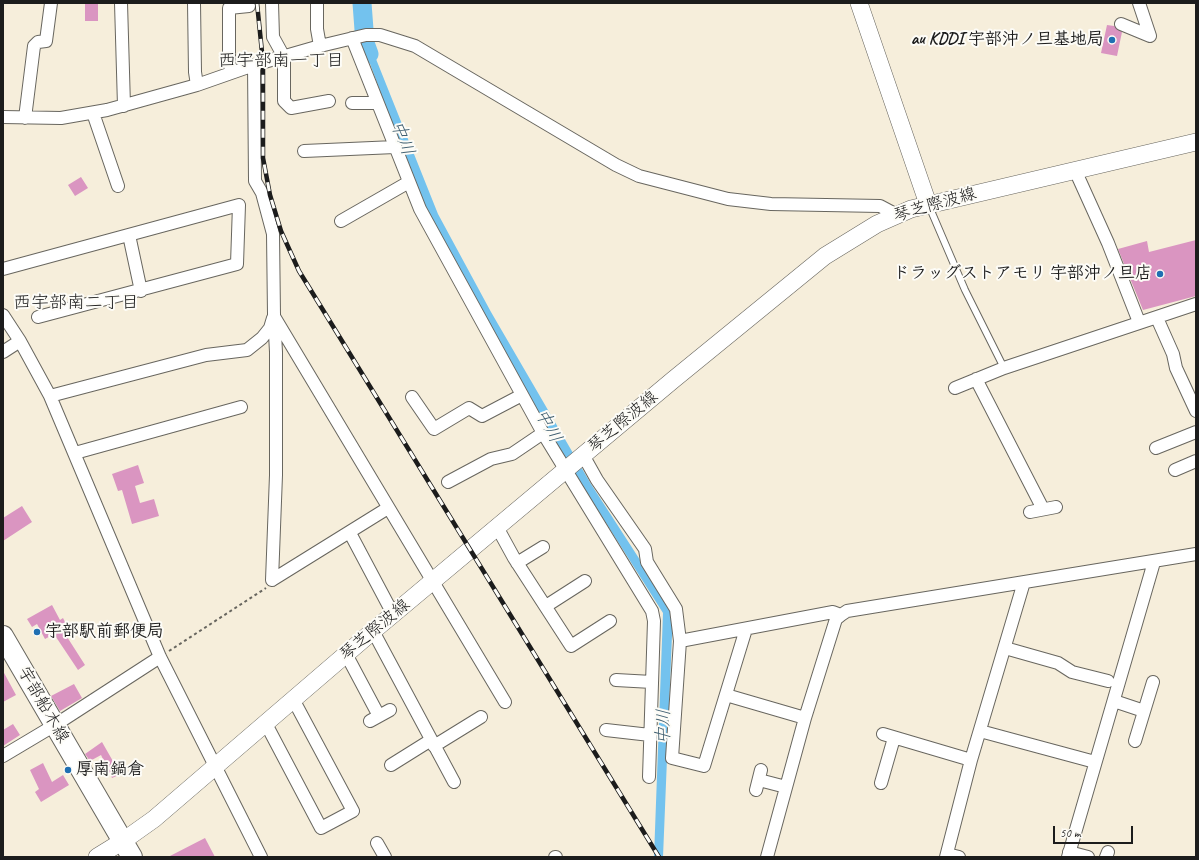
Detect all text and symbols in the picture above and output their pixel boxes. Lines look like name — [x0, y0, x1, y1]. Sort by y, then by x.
place label: au KDDI 宇部沖ノ旦基地局 — [911, 30, 1104, 50]
marker: au KDDI 宇部沖ノ旦基地局 — [1107, 35, 1117, 45]
district label: 西宇部南一丁目 — [218, 50, 344, 72]
water label: 中川 — [385, 117, 419, 159]
street label: 琴芝際波線 — [891, 183, 979, 227]
place label: ドラッグストアモリ 宇部沖ノ旦店 — [893, 264, 1152, 284]
marker: ドラッグストアモリ 宇部沖ノ旦店 — [1155, 269, 1165, 279]
district label: 西宇部南二丁目 — [13, 292, 139, 314]
street label: 琴芝際波線 — [584, 387, 662, 457]
water label: 中川 — [530, 405, 566, 447]
street label: 琴芝際波線 — [336, 595, 414, 665]
place label: 宇部駅前郵便局 — [45, 622, 164, 642]
marker: 宇部駅前郵便局 — [32, 627, 42, 637]
street label: 宇部船木線 — [13, 663, 73, 747]
water label: 中川 — [653, 709, 675, 745]
place label: 厚南鍋倉 — [76, 760, 144, 780]
marker: 厚南鍋倉 — [63, 765, 73, 775]
scale bar — [1055, 818, 1135, 844]
text: 50 m — [1060, 825, 1080, 841]

